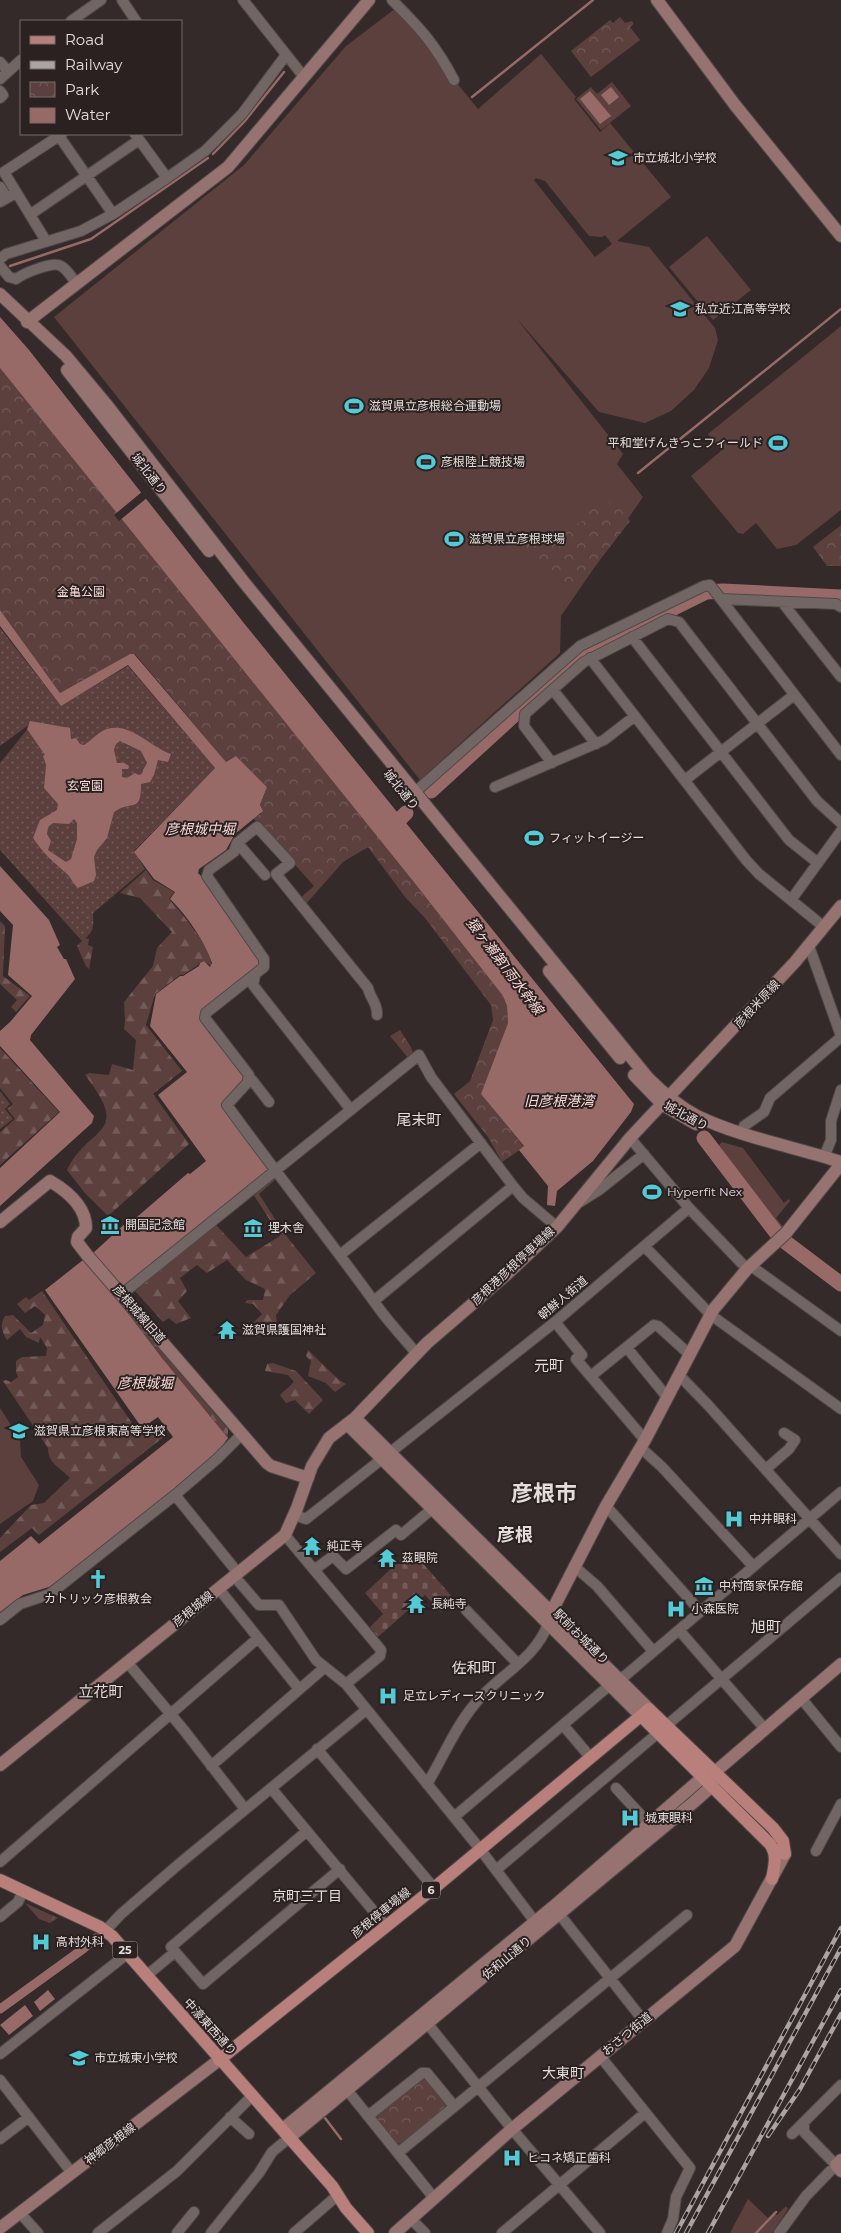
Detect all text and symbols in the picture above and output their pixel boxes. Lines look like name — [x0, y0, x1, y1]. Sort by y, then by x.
legend — [20, 20, 182, 135]
text: Road — [65, 30, 104, 49]
text: Railway — [65, 55, 123, 74]
text: Park — [65, 80, 99, 99]
text: Water — [65, 105, 111, 124]
school or university icon: 市立城北小学校 — [607, 147, 629, 169]
place label: 市立城北小学校 — [633, 150, 717, 165]
school or university icon: 私立近江高等学校 — [669, 298, 691, 320]
place label: 私立近江高等学校 — [695, 301, 791, 316]
sports icon: 滋賀県立彦根総合運動場 — [343, 395, 365, 417]
place label: 滋賀県立彦根総合運動場 — [369, 398, 501, 413]
sports icon: 平和堂げんきっこフィールド — [767, 432, 789, 454]
place label: 平和堂げんきっこフィールド — [608, 435, 763, 450]
street label: 城北通り — [129, 450, 170, 497]
sports icon: 彦根陸上競技場 — [415, 451, 437, 473]
place label: 彦根陸上競技場 — [441, 454, 525, 469]
sports icon: 滋賀県立彦根球場 — [443, 528, 465, 550]
place label: 滋賀県立彦根球場 — [469, 531, 565, 546]
park label: 金亀公園 — [57, 584, 105, 599]
street label: 城北通り — [380, 766, 422, 813]
park label: 玄宮園 — [67, 778, 103, 793]
water label: 彦根城中堀 — [165, 820, 237, 838]
sports icon: フィットイージー — [523, 827, 545, 849]
place label: フィットイージー — [549, 830, 645, 845]
water label: 猿ヶ瀬第1雨水幹線 — [463, 914, 549, 1020]
street label: 彦根米原線 — [731, 977, 783, 1031]
water label: 旧彦根港湾 — [524, 1092, 596, 1110]
street label: 城北通り — [662, 1098, 711, 1133]
district label: 尾末町 — [396, 1110, 442, 1129]
sports icon: Hyperfit Nex — [641, 1181, 663, 1203]
place label: Hyperfit Nex — [667, 1184, 743, 1199]
museum icon: 開国記念館 — [99, 1214, 121, 1236]
place label: 開国記念館 — [125, 1217, 185, 1232]
museum icon: 埋木舎 — [242, 1217, 264, 1239]
place label: 埋木舎 — [268, 1220, 304, 1235]
street label: 彦根港彦根停車場線 — [468, 1223, 557, 1308]
street label: 朝鮮人街道 — [535, 1273, 590, 1323]
street label: 彦根城線旧道 — [110, 1282, 169, 1346]
temple icon: 滋賀県護国神社 — [216, 1319, 238, 1341]
place label: 滋賀県護国神社 — [242, 1322, 326, 1337]
district label: 元町 — [534, 1356, 564, 1375]
water label: 彦根城堀 — [117, 1374, 175, 1392]
school or university icon: 滋賀県立彦根東高等学校 — [8, 1420, 30, 1442]
place label: 滋賀県立彦根東高等学校 — [34, 1423, 166, 1438]
district label: 彦根市 — [511, 1480, 577, 1507]
hospital icon: 中井眼科 — [723, 1508, 745, 1530]
place label: 中井眼科 — [749, 1511, 797, 1526]
district label: 彦根 — [497, 1524, 533, 1546]
temple icon: 純正寺 — [301, 1535, 323, 1557]
place label: 純正寺 — [327, 1538, 363, 1553]
temple icon: 茲眼院 — [376, 1547, 398, 1569]
place label: 茲眼院 — [402, 1550, 438, 1565]
church icon: カトリック彦根教会 — [87, 1568, 109, 1590]
museum icon: 中村商家保存館 — [693, 1575, 715, 1597]
place label: 中村商家保存館 — [719, 1578, 803, 1593]
street label: 彦根城線 — [169, 1588, 216, 1630]
place label: カトリック彦根教会 — [44, 1591, 152, 1606]
temple icon: 長純寺 — [405, 1593, 427, 1615]
place label: 長純寺 — [431, 1596, 467, 1611]
hospital icon: 小森医院 — [665, 1598, 687, 1620]
place label: 小森医院 — [691, 1601, 739, 1616]
street label: 駅前お城通り — [551, 1606, 612, 1667]
district label: 旭町 — [751, 1617, 781, 1636]
district label: 佐和町 — [451, 1658, 497, 1677]
district label: 立花町 — [78, 1682, 124, 1701]
hospital icon: 足立レディースクリニック — [377, 1685, 399, 1707]
place label: 足立レディースクリニック — [403, 1688, 546, 1703]
hospital icon: 城東眼科 — [619, 1807, 641, 1829]
place label: 城東眼科 — [645, 1810, 693, 1825]
road number: 6 — [422, 1882, 440, 1898]
street label: 彦根停車場線 — [348, 1884, 413, 1941]
district label: 京町三丁目 — [272, 1887, 342, 1905]
hospital icon: 高村外科 — [30, 1931, 52, 1953]
street label: 佐和山通り — [479, 1933, 534, 1983]
place label: 高村外科 — [56, 1934, 104, 1949]
road number: 25 — [112, 1942, 138, 1958]
street label: 中濠東西通り — [181, 1995, 240, 2058]
street label: おさつ街道 — [599, 2009, 655, 2058]
school or university icon: 市立城東小学校 — [68, 2047, 90, 2069]
place label: 市立城東小学校 — [94, 2050, 178, 2065]
district label: 大東町 — [542, 2064, 584, 2082]
street label: 神郷彦根線 — [81, 2120, 138, 2168]
hospital icon: ヒコネ矯正歯科 — [501, 2147, 523, 2169]
place label: ヒコネ矯正歯科 — [527, 2150, 611, 2165]

